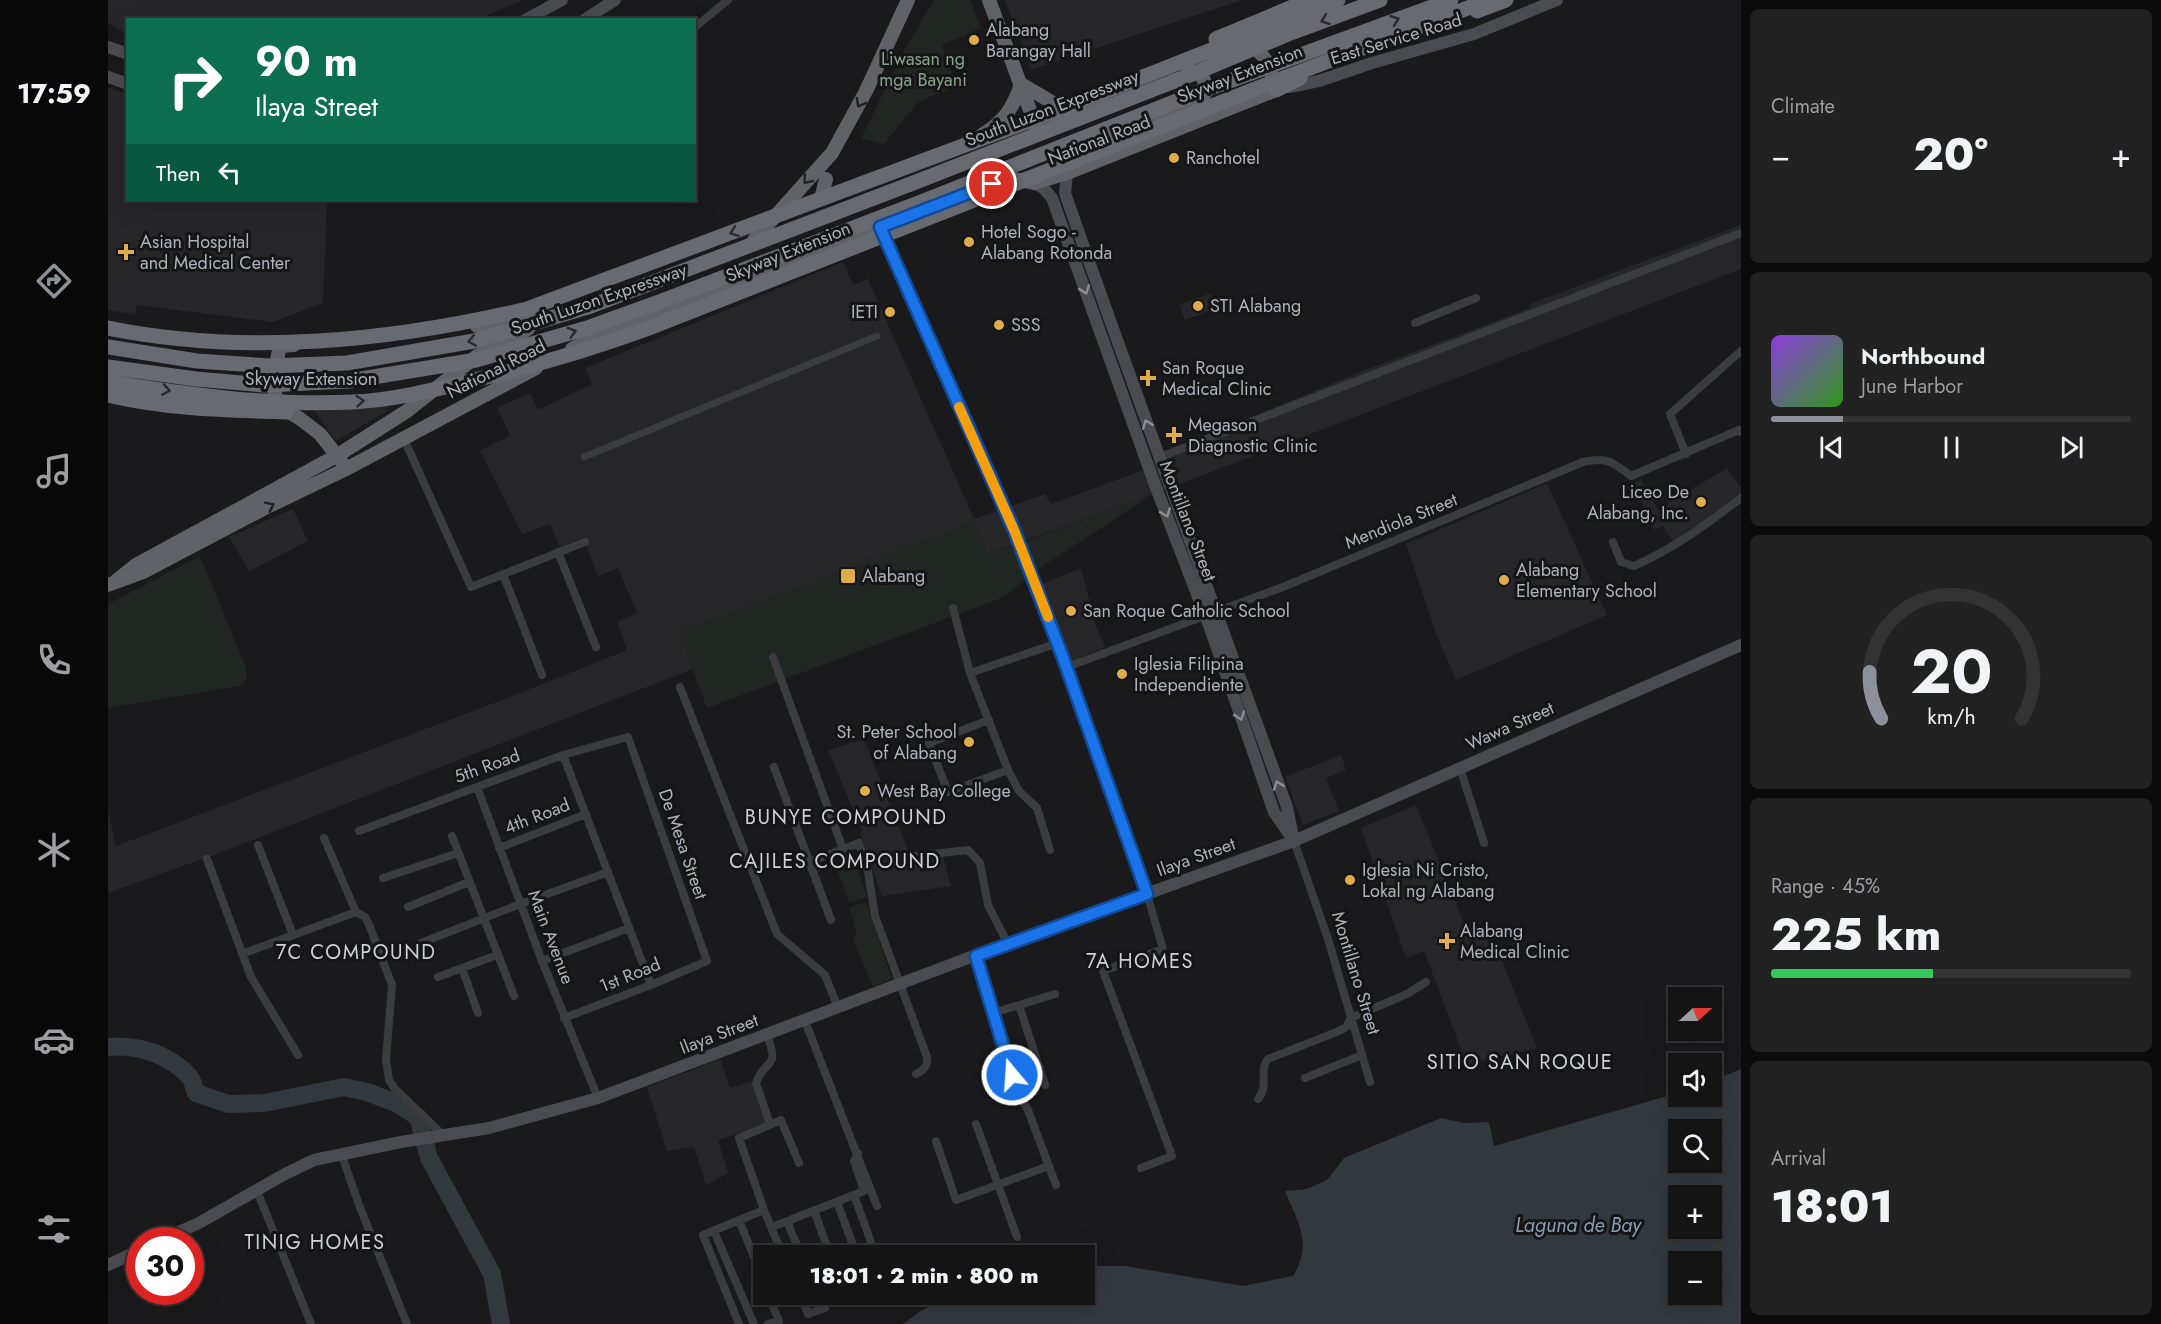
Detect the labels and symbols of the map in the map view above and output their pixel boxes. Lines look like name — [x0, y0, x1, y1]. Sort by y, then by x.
street label: East Service Road — [1327, 7, 1465, 71]
one-way arrow — [1321, 13, 1331, 26]
one-way arrow — [1389, 15, 1400, 28]
place label: Alabang Barangay Hall — [986, 17, 1091, 64]
marker: Alabang Barangay Hall — [967, 33, 981, 47]
street label: Skyway Extension — [1174, 38, 1306, 110]
park label: Liwasan ng mga Bayani — [879, 46, 967, 93]
street label: South Luzon Expressway — [961, 63, 1143, 153]
one-way arrow — [856, 96, 867, 107]
street label: National Road — [1044, 109, 1154, 171]
place label: Ranchotel — [1186, 145, 1260, 171]
marker: Ranchotel — [1167, 151, 1181, 165]
pin — [966, 158, 1017, 209]
one-way arrow — [803, 173, 814, 184]
street label: Skyway Extension — [722, 215, 854, 289]
place label: Hotel Sogo - Alabang Rotonda — [981, 219, 1112, 266]
one-way arrow — [729, 224, 740, 237]
place label: Asian Hospital and Medical Center — [140, 229, 291, 276]
marker: Hotel Sogo - Alabang Rotonda — [962, 235, 976, 249]
marker: Asian Hospital and Medical Center — [117, 243, 135, 261]
street label: South Luzon Expressway — [508, 257, 690, 341]
one-way arrow — [1078, 284, 1091, 295]
place label: STI Alabang — [1210, 293, 1301, 319]
place label: IETI — [851, 299, 878, 325]
marker: STI Alabang — [1191, 299, 1205, 313]
marker: IETI — [883, 305, 897, 319]
place label: SSS — [1011, 312, 1041, 338]
marker: SSS — [992, 318, 1006, 332]
one-way arrow — [566, 327, 577, 339]
street label: National Road — [442, 333, 550, 405]
one-way arrow — [467, 334, 477, 347]
place label: San Roque Medical Clinic — [1162, 355, 1271, 402]
street label: Skyway Extension — [245, 366, 377, 392]
marker: San Roque Medical Clinic — [1139, 369, 1157, 387]
one-way arrow — [161, 384, 170, 396]
one-way arrow — [356, 395, 365, 408]
place label: Megason Diagnostic Clinic — [1188, 412, 1317, 459]
one-way arrow — [1142, 419, 1154, 430]
marker: Megason Diagnostic Clinic — [1165, 426, 1183, 444]
street label: Montillano Street — [1153, 457, 1223, 586]
place label: Liceo De Alabang, Inc. — [1587, 479, 1689, 526]
street label: Mendiola Street — [1341, 486, 1462, 555]
marker: Liceo De Alabang, Inc. — [1694, 495, 1708, 509]
one-way arrow — [263, 501, 274, 513]
one-way arrow — [1159, 507, 1171, 518]
place label: Alabang Elementary School — [1516, 557, 1657, 604]
place label: Alabang — [862, 563, 925, 589]
marker: Alabang — [839, 567, 857, 585]
marker: Alabang Elementary School — [1497, 573, 1511, 587]
place label: San Roque Catholic School — [1083, 598, 1290, 624]
marker: San Roque Catholic School — [1064, 604, 1078, 618]
place label: Iglesia Filipina Independiente — [1134, 651, 1244, 698]
marker: Iglesia Filipina Independiente — [1115, 667, 1129, 681]
street label: Wawa Street — [1462, 695, 1559, 757]
one-way arrow — [1232, 710, 1245, 721]
place label: St. Peter School of Alabang — [837, 719, 957, 766]
marker: St. Peter School of Alabang — [962, 735, 976, 749]
street label: 5th Road — [451, 742, 523, 790]
place label: West Bay College — [877, 778, 1011, 804]
one-way arrow — [1273, 780, 1286, 791]
marker: West Bay College — [858, 784, 872, 798]
street label: De Mesa Street — [652, 785, 714, 903]
street label: 4th Road — [500, 792, 574, 840]
district label: BUNYE COMPOUND — [745, 803, 947, 832]
street label: Ilaya Street — [1153, 831, 1240, 883]
district label: CAJILES COMPOUND — [729, 847, 941, 876]
place label: Iglesia Ni Cristo, Lokal ng Alabang — [1362, 857, 1494, 904]
marker: Iglesia Ni Cristo, Lokal ng Alabang — [1343, 873, 1357, 887]
street label: Main Avenue — [521, 886, 581, 988]
street label: Montillano Street — [1325, 908, 1387, 1038]
place label: Alabang Medical Clinic — [1460, 918, 1569, 965]
marker: Alabang Medical Clinic — [1438, 932, 1456, 950]
district label: 7C COMPOUND — [276, 938, 436, 967]
district label: 7A HOMES — [1086, 947, 1194, 976]
street label: 1st Road — [596, 951, 664, 999]
north arrow — [1668, 987, 1722, 1041]
street label: Ilaya Street — [676, 1007, 763, 1061]
position arrow — [980, 1043, 1044, 1107]
district label: SITIO SAN ROQUE — [1427, 1048, 1613, 1077]
water label: Laguna de Bay — [1515, 1211, 1642, 1240]
speed limit sign: 30 — [126, 1227, 204, 1305]
district label: TINIG HOMES — [245, 1228, 385, 1257]

